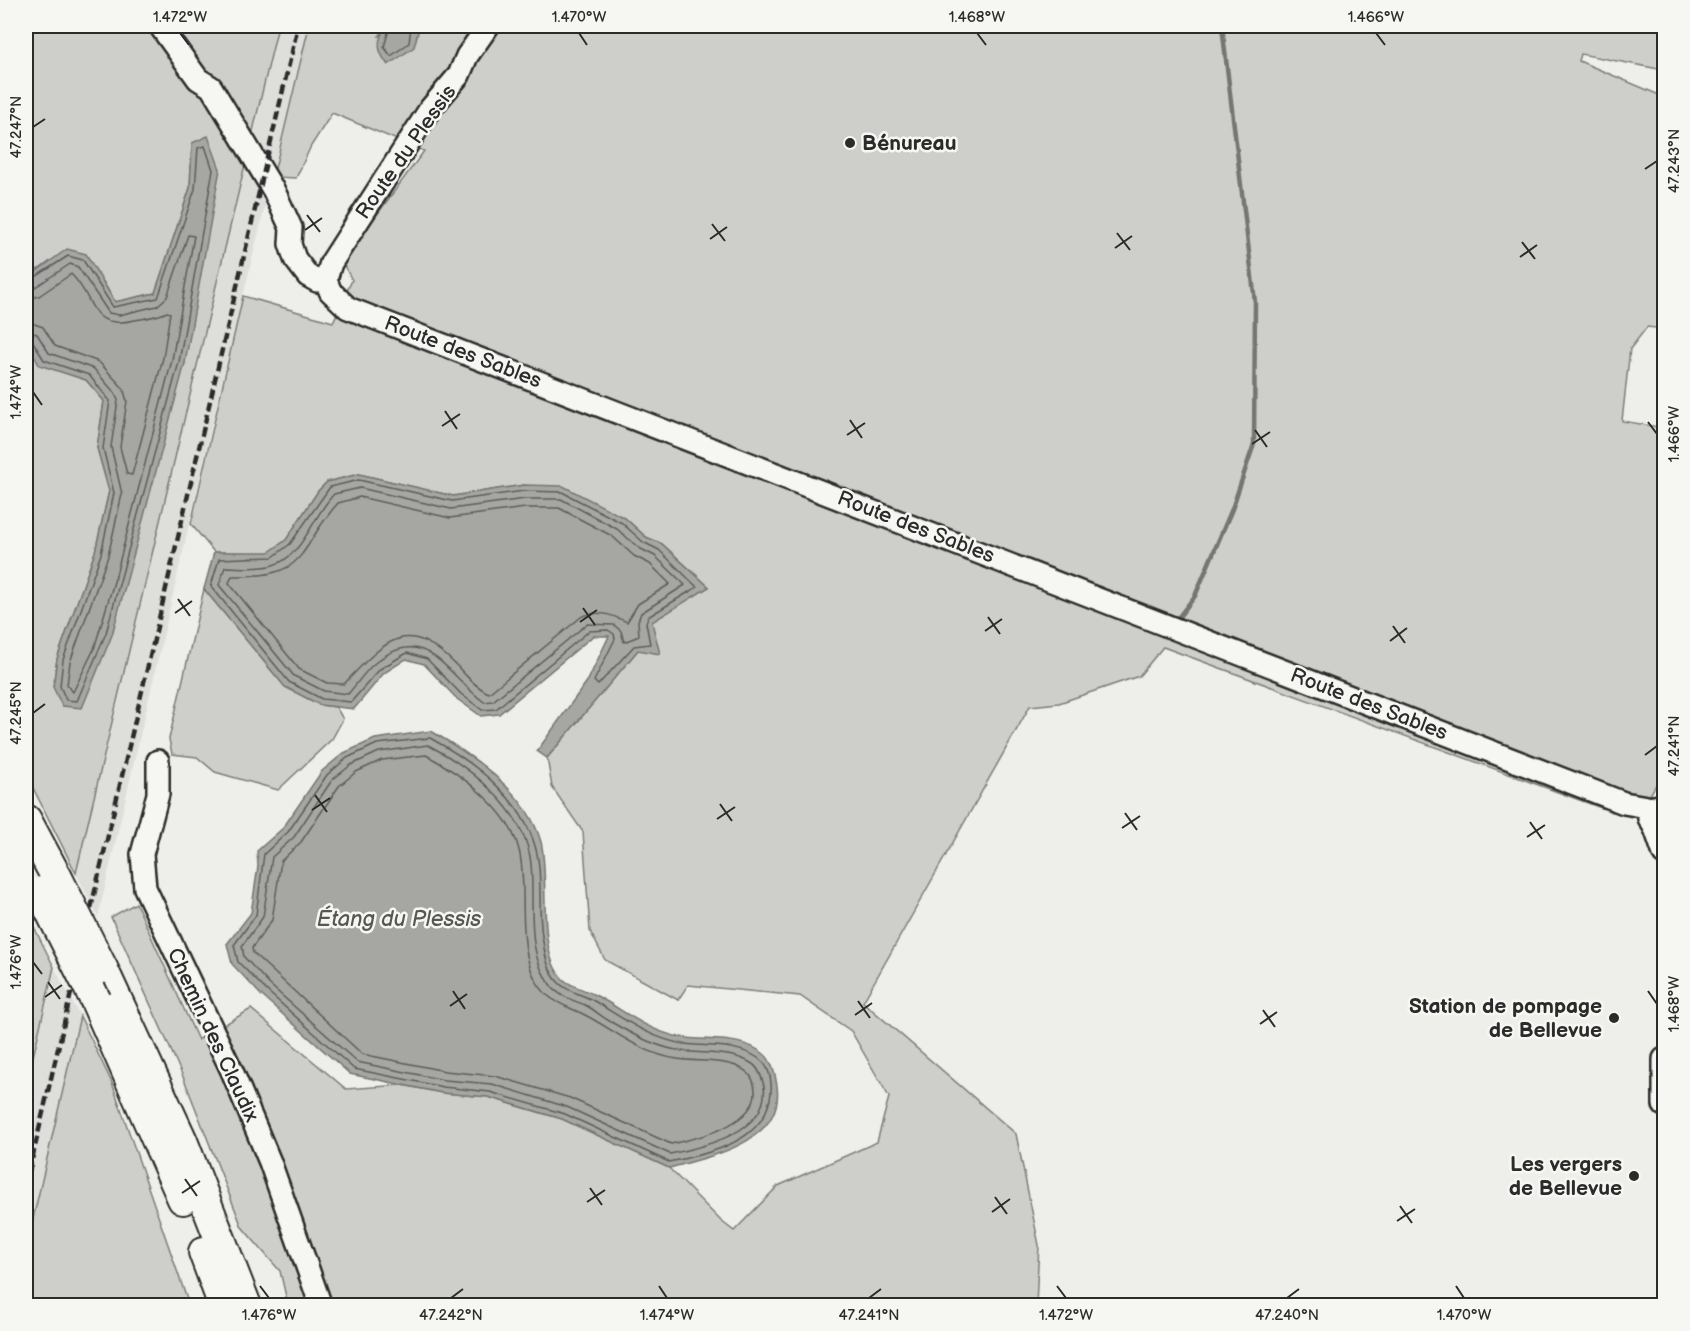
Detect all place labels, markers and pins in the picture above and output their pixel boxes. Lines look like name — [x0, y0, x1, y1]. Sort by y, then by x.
place label: Bénureau — [862, 131, 956, 156]
marker: Bénureau — [843, 136, 857, 150]
place label: Station de pompage de Bellevue — [1409, 994, 1602, 1043]
marker: Station de pompage de Bellevue — [1607, 1011, 1621, 1025]
place label: Les vergers de Bellevue — [1509, 1152, 1622, 1201]
marker: Les vergers de Bellevue — [1627, 1169, 1641, 1183]

